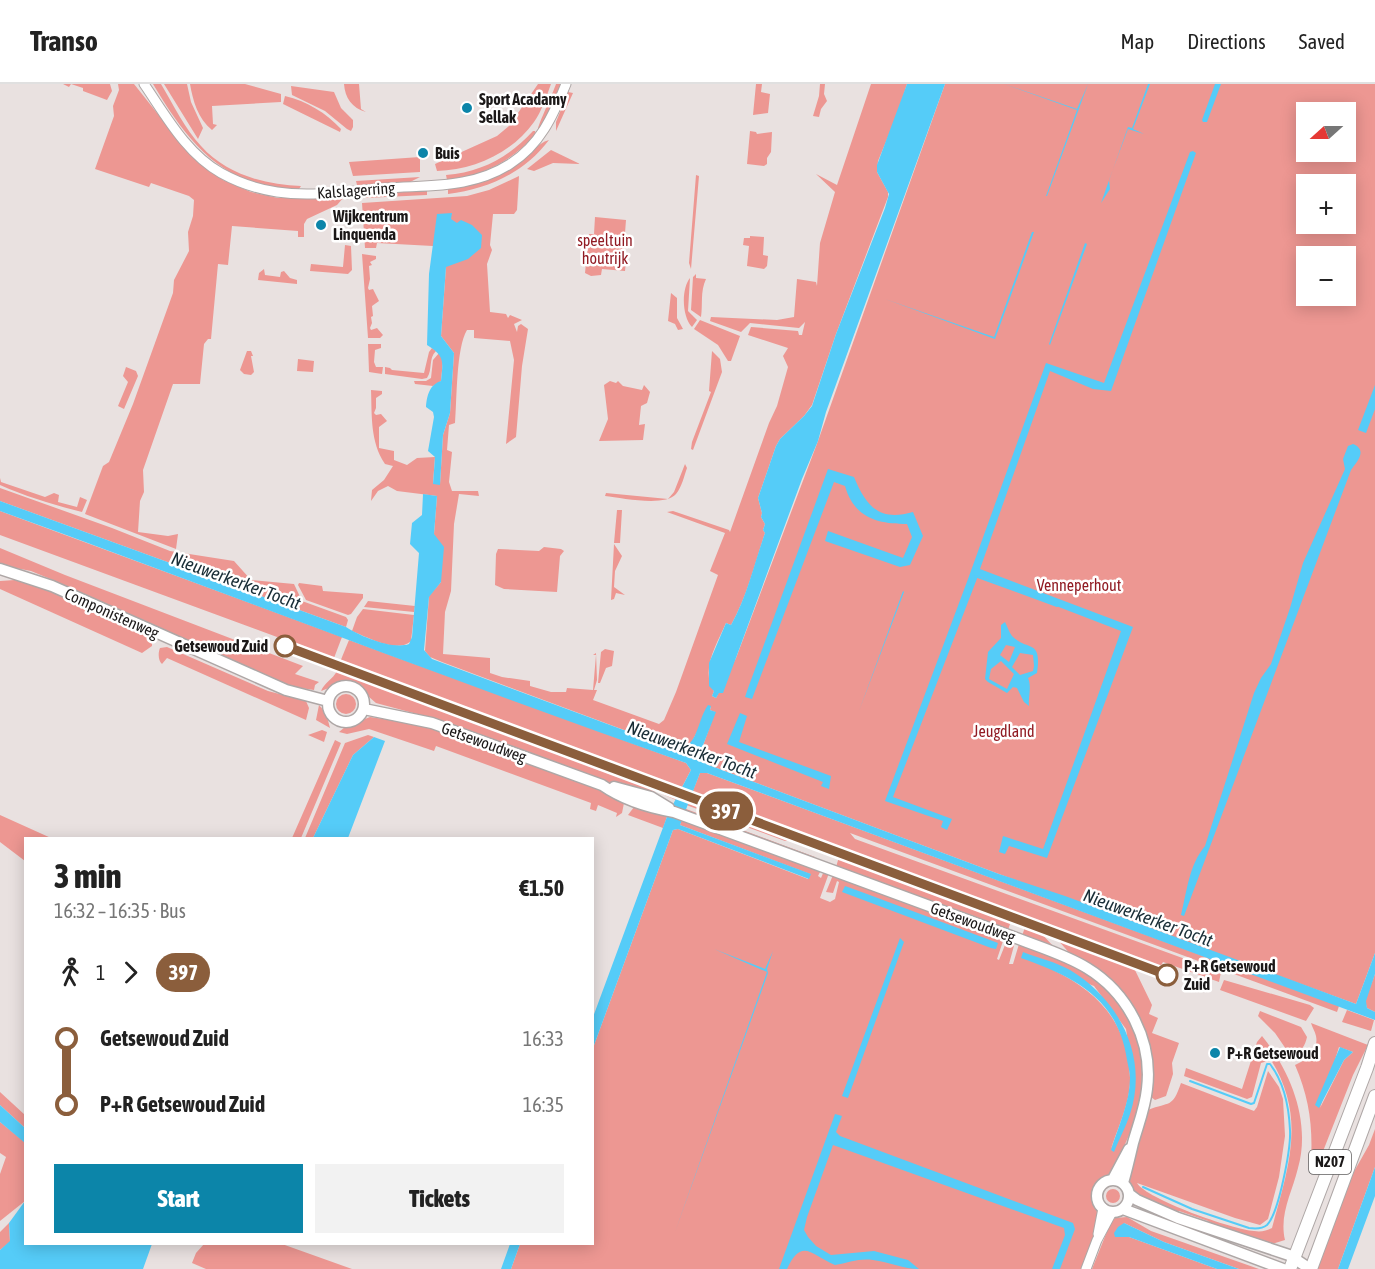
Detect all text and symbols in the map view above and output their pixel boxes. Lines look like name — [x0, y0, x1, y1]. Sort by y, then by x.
text: Transo — [30, 25, 98, 57]
text: Map — [1120, 29, 1154, 53]
text: Directions — [1187, 29, 1266, 53]
text: Saved — [1299, 29, 1345, 53]
place label: Sport Acadamy Sellak — [479, 90, 567, 126]
marker: Sport Acadamy Sellak — [460, 101, 474, 115]
north arrow — [1296, 102, 1356, 162]
map controls — [1296, 102, 1356, 306]
place label: Buis — [435, 144, 460, 162]
marker: Buis — [416, 146, 430, 160]
button: + — [1296, 174, 1356, 234]
street label: Kalslagerring — [316, 178, 396, 203]
place label: Wijkcentrum Linquenda — [332, 207, 408, 243]
marker: Wijkcentrum Linquenda — [314, 218, 328, 232]
park label: speeltuin houtrijk — [577, 231, 633, 268]
button: − — [1296, 246, 1356, 306]
water label: Nieuwerkerker Tocht — [169, 547, 304, 614]
park label: Venneperhout — [1037, 576, 1122, 595]
street label: Componistenweg — [62, 584, 162, 643]
marker: Getsewoud Zuid — [274, 635, 296, 657]
place label: Getsewoud Zuid — [174, 637, 268, 655]
water label: Nieuwerkerker Tocht — [625, 716, 760, 783]
street label: Getsewoudweg — [439, 718, 529, 767]
park label: Jeugdland — [973, 722, 1035, 741]
line badge: 397 — [692, 792, 760, 830]
text: 397 — [711, 799, 741, 823]
text: 3 min — [54, 857, 121, 895]
text: €1.50 — [519, 875, 564, 901]
water label: Nieuwerkerker Tocht — [1081, 884, 1216, 951]
street label: Getsewoudweg — [928, 898, 1018, 947]
text: 16:32 – 16:35 · Bus — [54, 899, 186, 922]
icon: walk — [54, 956, 87, 989]
icon: forward — [114, 956, 147, 989]
place label: P+R Getsewoud Zuid — [1184, 957, 1276, 993]
text: 397 — [168, 960, 198, 984]
text: 1 — [96, 961, 105, 984]
marker: P+R Getsewoud Zuid — [1156, 964, 1178, 986]
text: Getsewoud Zuid — [100, 1025, 229, 1051]
text: 16:33 — [523, 1027, 564, 1050]
place label: P+R Getsewoud — [1227, 1044, 1319, 1062]
marker: P+R Getsewoud — [1208, 1046, 1222, 1060]
text: P+R Getsewoud Zuid — [100, 1091, 265, 1117]
text: 16:35 — [523, 1093, 564, 1116]
road number: N207 — [1309, 1150, 1351, 1174]
button: Start — [54, 1164, 303, 1233]
button: Tickets — [315, 1164, 564, 1233]

